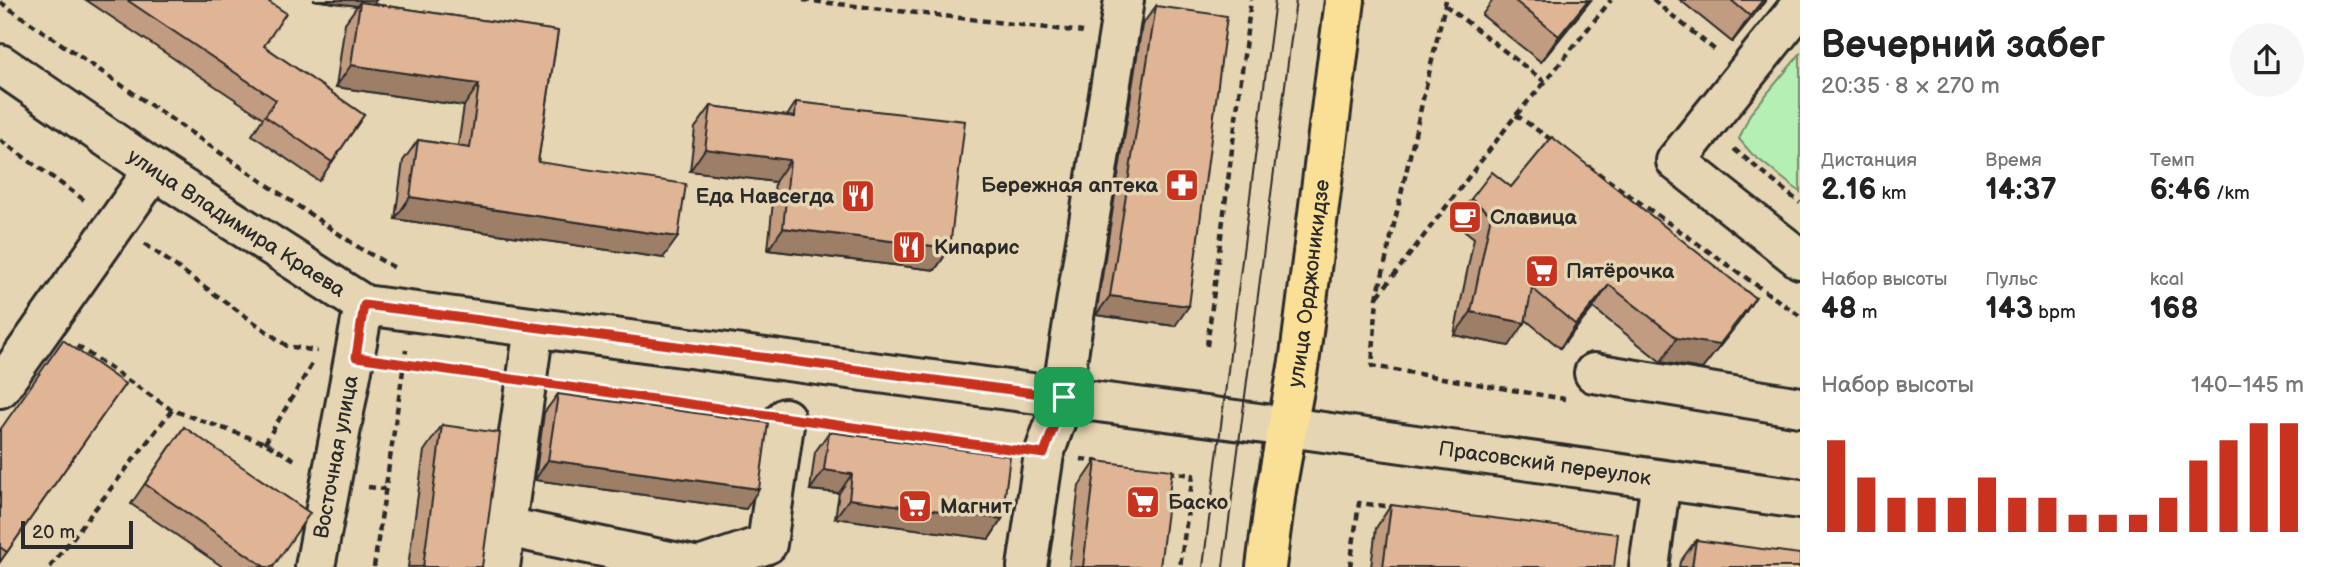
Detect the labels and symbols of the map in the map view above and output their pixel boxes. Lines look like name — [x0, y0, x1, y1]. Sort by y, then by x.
street label: улица Владимира Краева — [123, 143, 351, 303]
pharmacy icon: Бережная аптека — [1163, 166, 1201, 204]
place label: Бережная аптека — [981, 173, 1159, 198]
restaurant icon: Еда Навсегда — [839, 177, 877, 215]
street label: улица Орджоникидзе — [1282, 178, 1335, 389]
place label: Еда Навсегда — [696, 184, 835, 209]
cafe icon: Славица — [1446, 198, 1484, 236]
place label: Славица — [1490, 205, 1578, 230]
restaurant icon: Кипарис — [890, 228, 928, 266]
place label: Кипарис — [934, 235, 1020, 260]
supermarket icon: Пятёрочка — [1523, 252, 1561, 290]
place label: Пятёрочка — [1566, 259, 1675, 284]
pin — [1034, 367, 1094, 427]
street label: Восточная улица — [308, 373, 363, 541]
street label: Прасовский переулок — [1437, 436, 1653, 490]
supermarket icon: Баско — [1124, 483, 1162, 521]
supermarket icon: Магнит — [896, 487, 934, 525]
place label: Баско — [1168, 490, 1228, 515]
place label: Магнит — [940, 494, 1012, 519]
scale bar — [21, 518, 133, 550]

